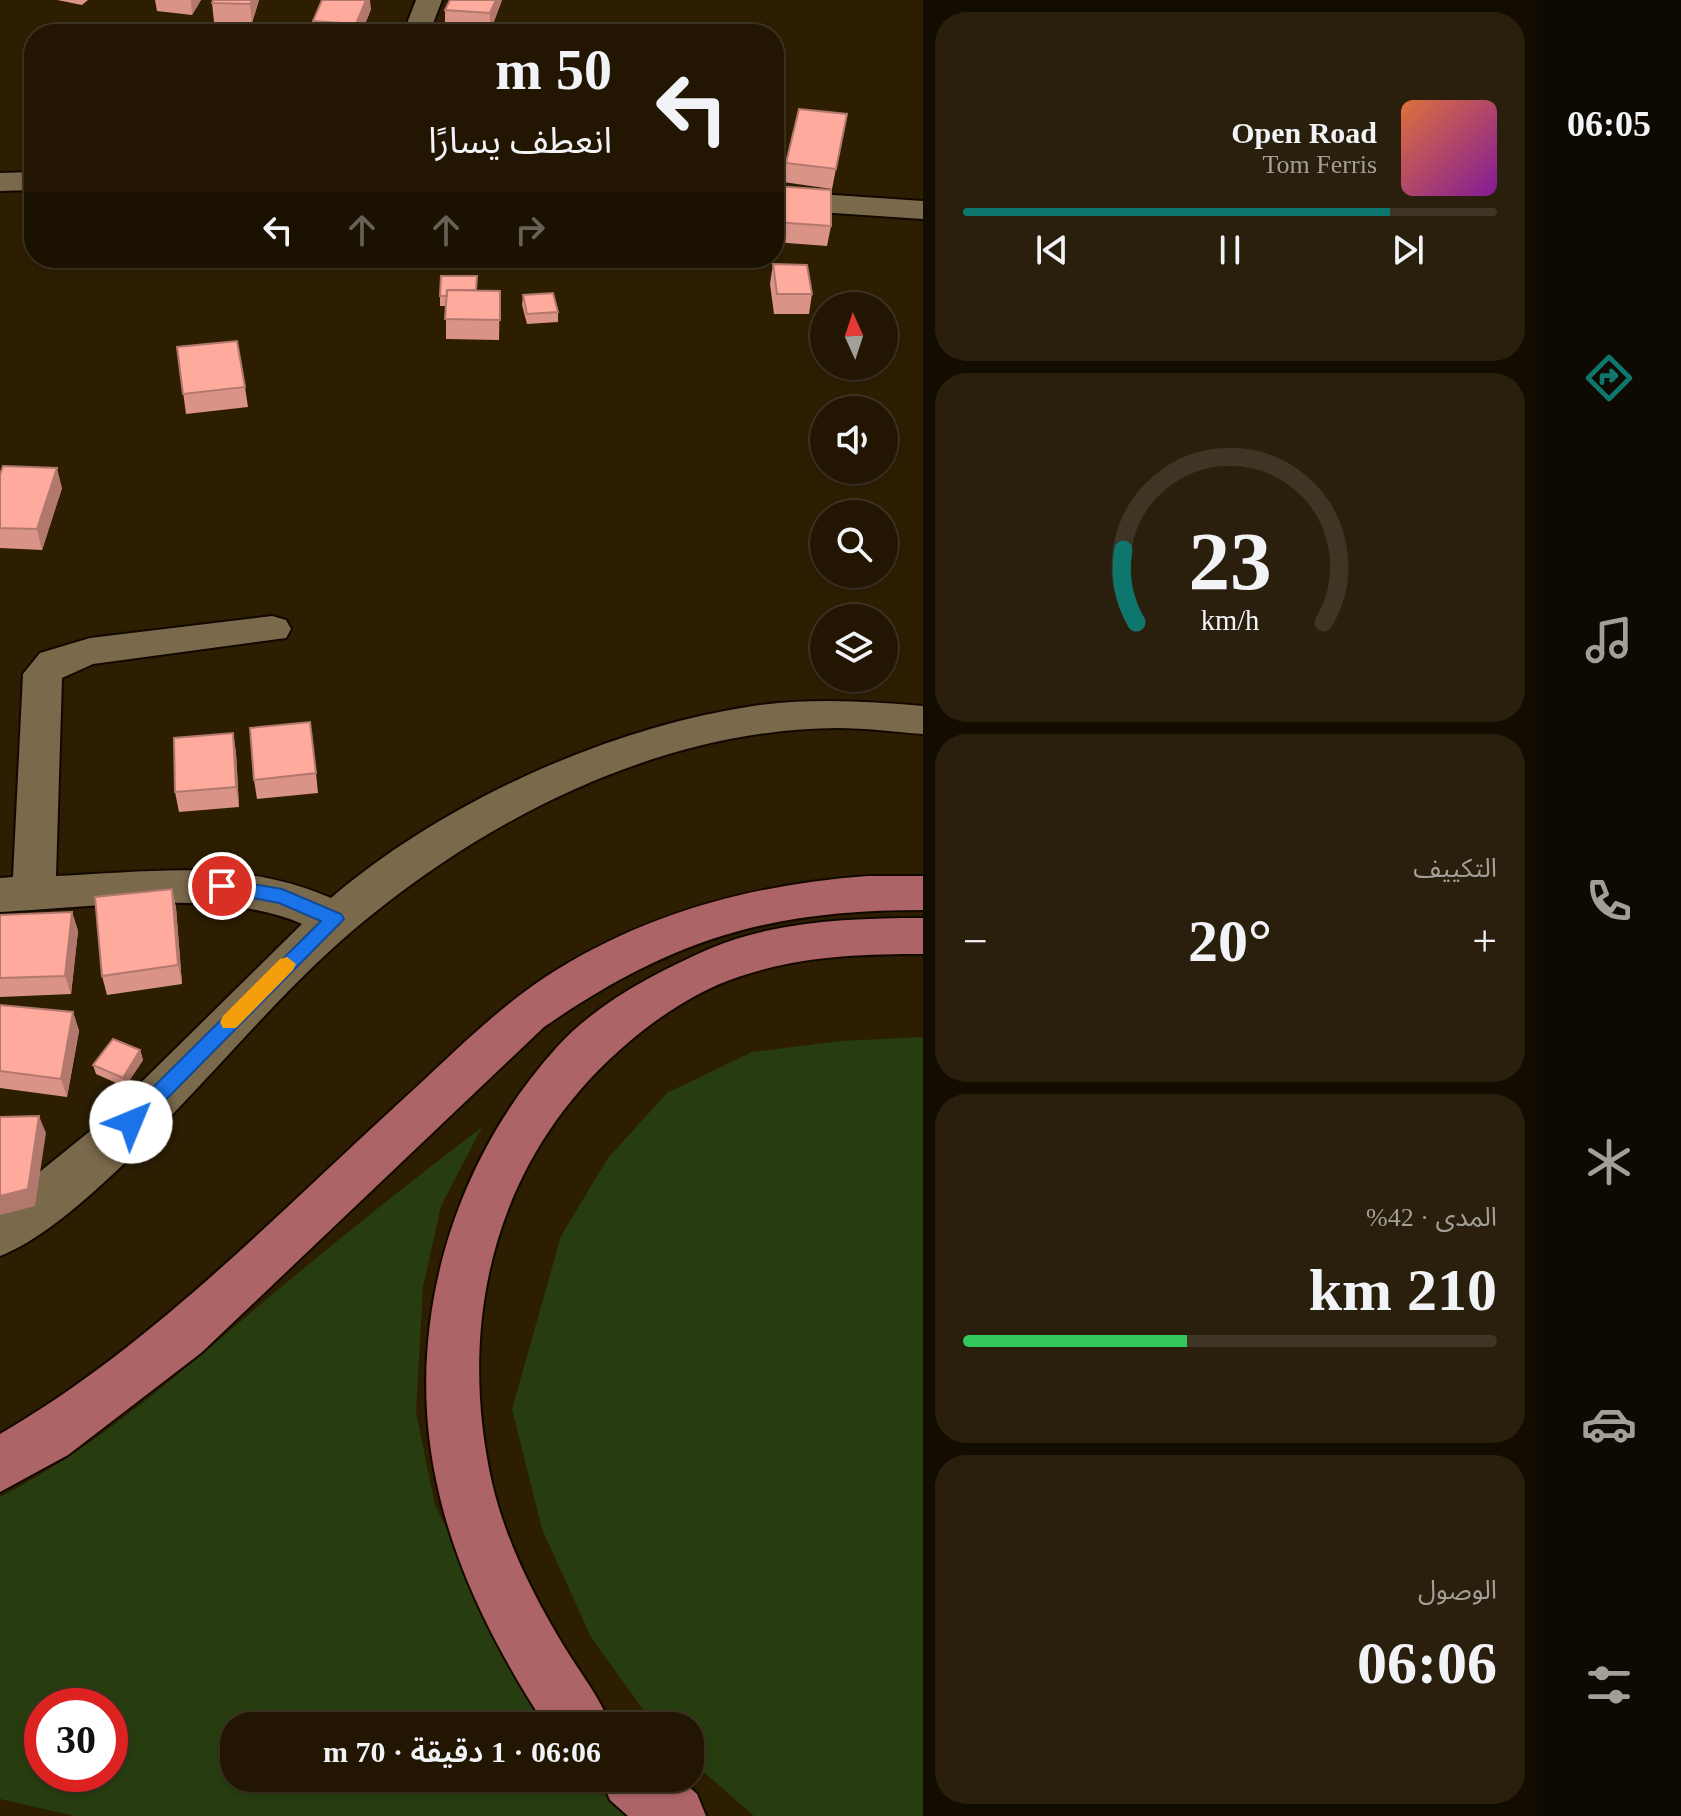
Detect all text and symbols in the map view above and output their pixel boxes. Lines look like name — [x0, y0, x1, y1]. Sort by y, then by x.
text: 50 m — [495, 39, 612, 101]
icon: left — [640, 56, 744, 160]
text: 06:05 — [1567, 104, 1651, 144]
text: Open Road — [1231, 116, 1377, 149]
text: انعطف يسارًا — [428, 121, 612, 161]
text: Tom Ferris — [1263, 150, 1377, 179]
icon: left — [256, 208, 300, 252]
icon: ahead — [340, 208, 384, 252]
icon: ahead — [424, 208, 468, 252]
icon: right — [508, 208, 552, 252]
icon: previous — [1030, 228, 1074, 272]
icon: pause — [1208, 228, 1252, 272]
icon: next — [1386, 228, 1430, 272]
north arrow — [810, 292, 898, 380]
map controls — [810, 292, 898, 692]
icon: directions — [1581, 350, 1637, 406]
button: sound — [810, 396, 898, 484]
button: search — [810, 500, 898, 588]
text: 23 — [1188, 515, 1272, 607]
button: layers — [810, 604, 898, 692]
text: km/h — [1201, 605, 1259, 636]
icon: music — [1581, 612, 1637, 668]
pin — [188, 852, 256, 920]
text: التكييف — [1413, 854, 1497, 883]
icon: arrive — [200, 864, 244, 908]
icon: phone — [1581, 873, 1637, 929]
text: 20° — [1188, 908, 1272, 974]
text: − — [963, 917, 988, 966]
text: + — [1472, 917, 1497, 966]
position arrow — [89, 1080, 173, 1164]
icon: climate — [1581, 1134, 1637, 1190]
text: المدى · 42% — [1366, 1203, 1497, 1232]
text: 210 km — [1309, 1257, 1497, 1323]
icon: car — [1581, 1396, 1637, 1452]
text: الوصول — [1418, 1576, 1497, 1605]
text: 06:06 — [1357, 1630, 1497, 1696]
icon: filters — [1581, 1657, 1637, 1713]
speed limit sign: 30 — [24, 1688, 128, 1792]
text: 06:06 · 1 دقيقة · 70 m — [323, 1735, 601, 1768]

